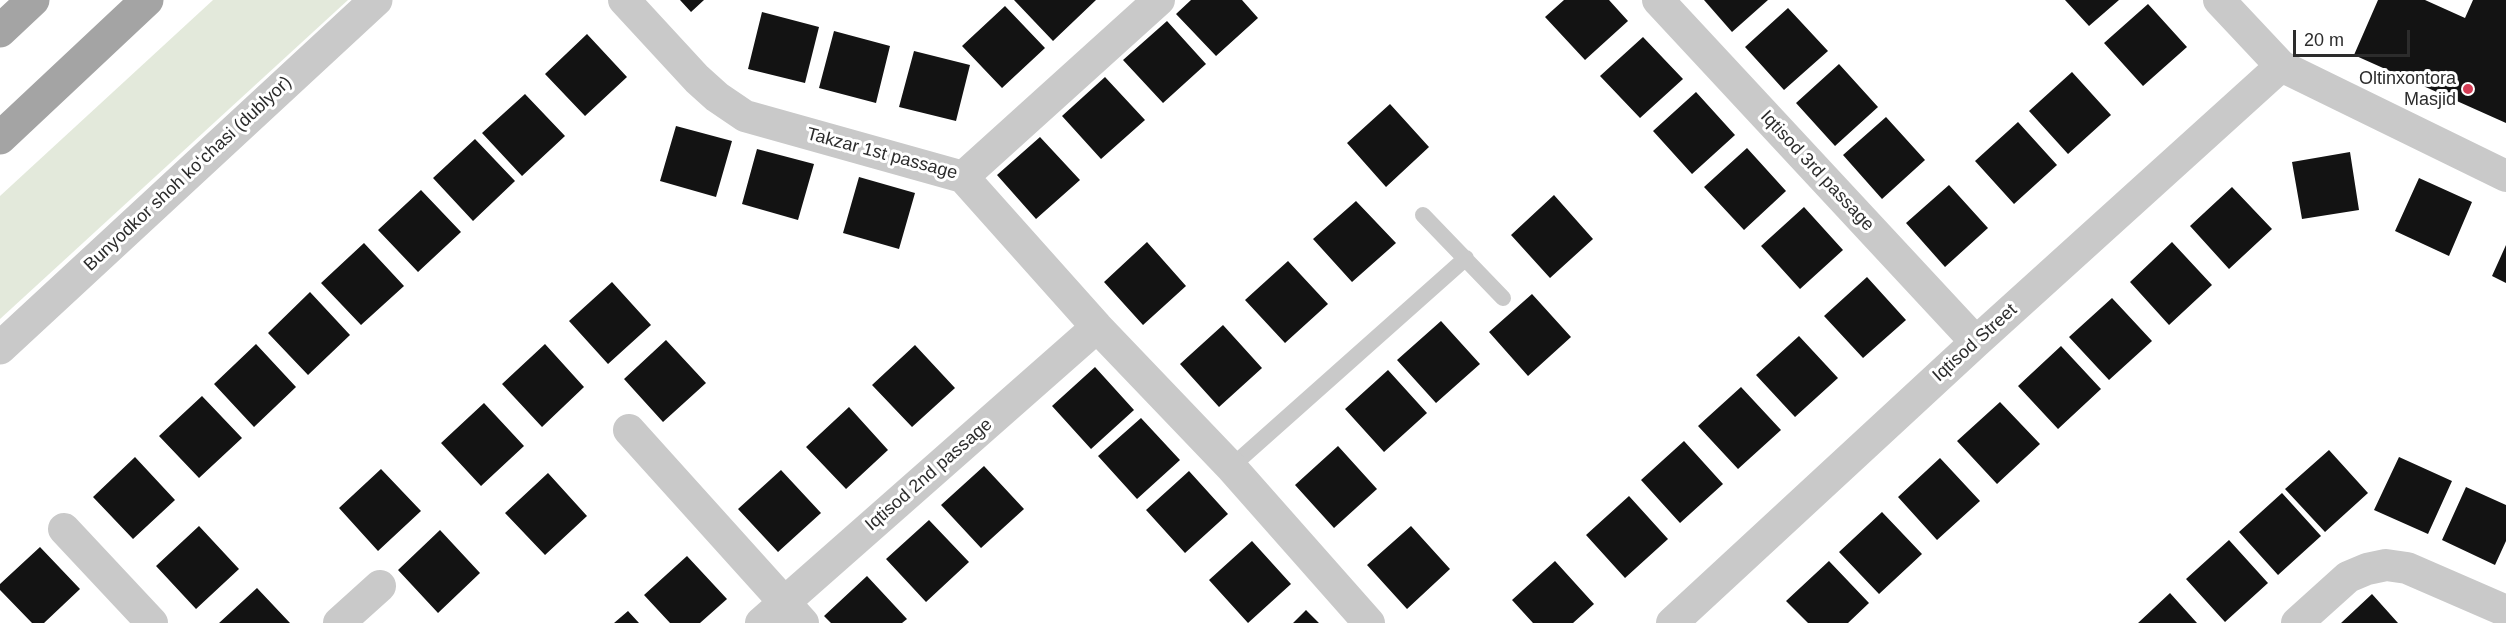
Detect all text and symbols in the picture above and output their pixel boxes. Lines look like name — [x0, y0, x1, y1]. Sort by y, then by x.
scale bar — [2296, 18, 2413, 56]
text: 20 m — [2304, 30, 2344, 50]
place label: Oltinxontora Masjid — [2359, 68, 2456, 110]
street label: Bunyodkor shoh koʻchasi (dublyor) — [80, 72, 296, 276]
marker: Oltinxontora Masjid — [2461, 82, 2475, 96]
street label: Iqtisod 3rd passage — [1756, 106, 1878, 236]
street label: Takzar 1st passage — [804, 123, 960, 185]
street label: Iqtisod Street — [1928, 299, 2022, 387]
street label: Iqtisod 2nd passage — [861, 414, 997, 536]

